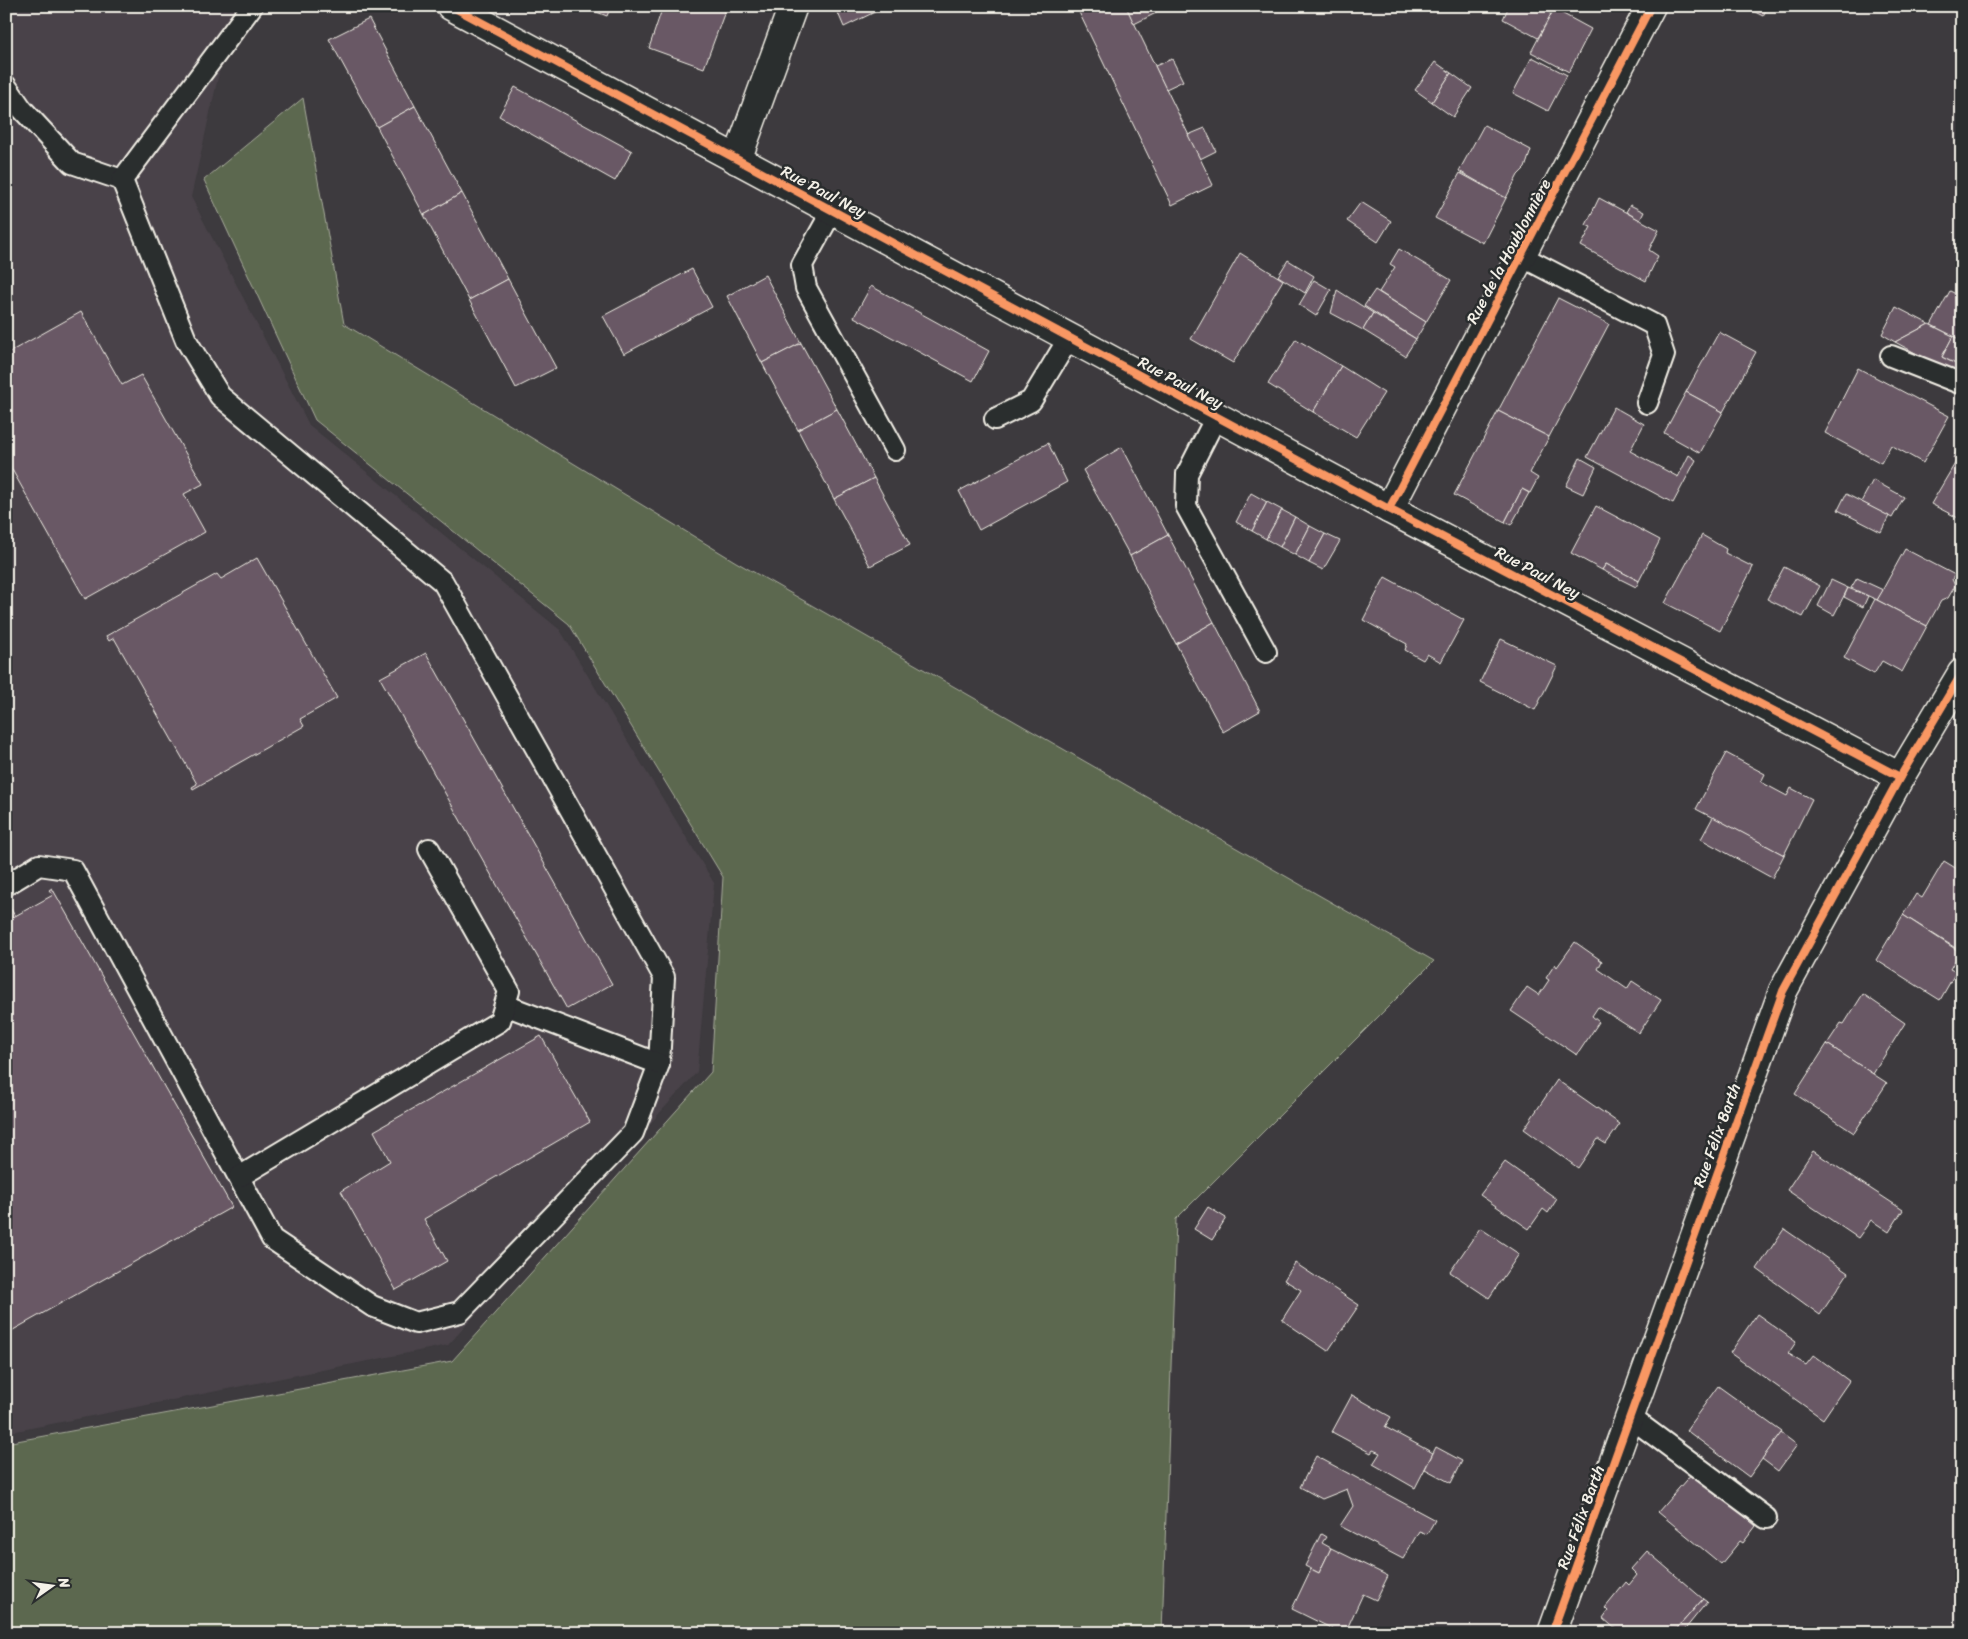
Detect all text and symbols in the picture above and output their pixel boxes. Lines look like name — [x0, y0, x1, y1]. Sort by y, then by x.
street label: Rue Paul Ney — [776, 157, 872, 226]
street label: Rue de la Houblonnière — [1458, 173, 1559, 329]
street label: Rue Paul Ney — [1133, 348, 1229, 417]
street label: Rue Paul Ney — [1490, 538, 1586, 607]
street label: Rue Félix Barth — [1684, 1079, 1749, 1191]
street label: Rue Félix Barth — [1548, 1461, 1613, 1573]
north arrow — [28, 1562, 78, 1612]
text: N — [51, 1574, 78, 1591]

